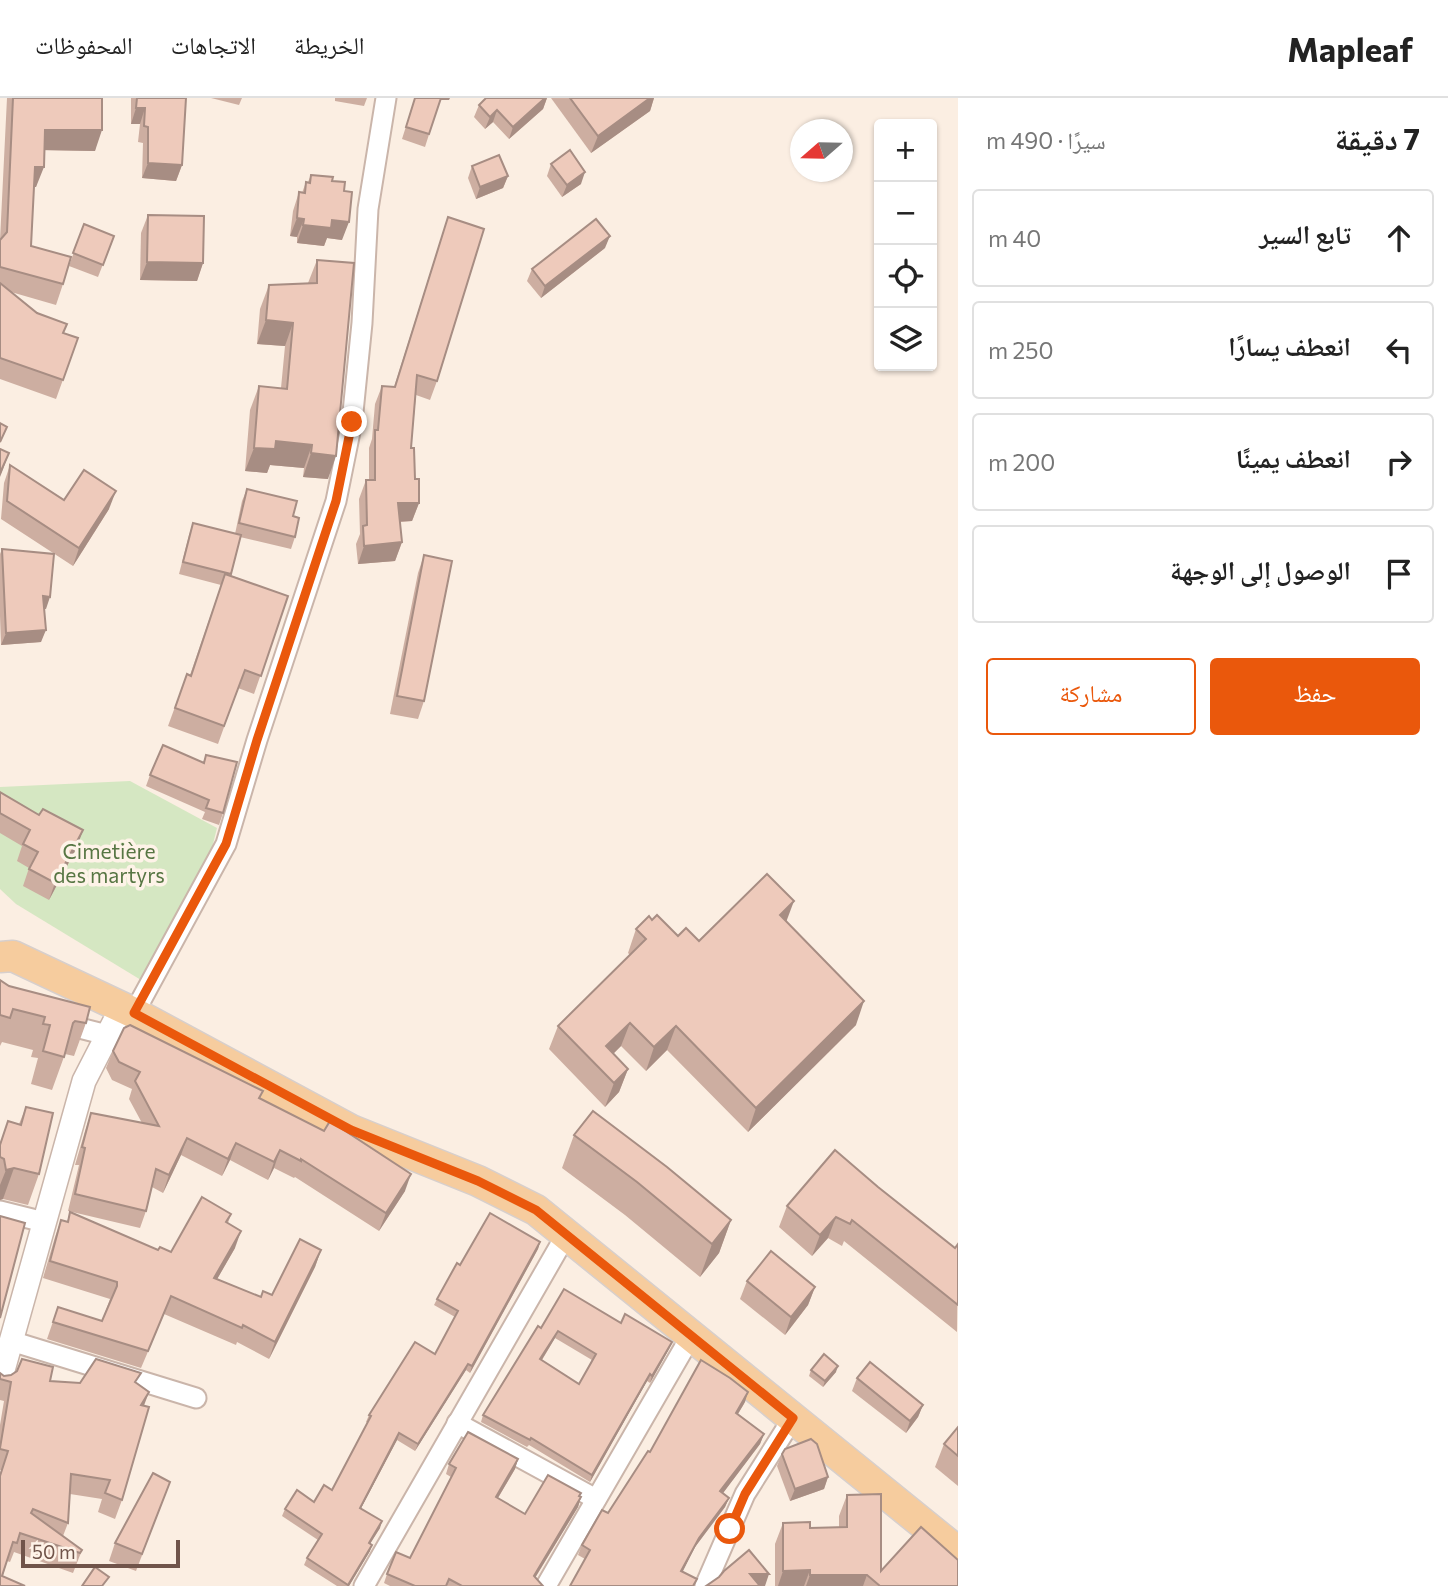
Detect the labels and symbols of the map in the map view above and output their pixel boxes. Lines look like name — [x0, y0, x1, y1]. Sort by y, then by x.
north arrow — [790, 119, 853, 182]
route end — [336, 406, 367, 437]
park label: Cimetière des martyrs — [53, 838, 165, 887]
route start — [714, 1513, 745, 1544]
scale bar — [21, 1537, 180, 1569]

